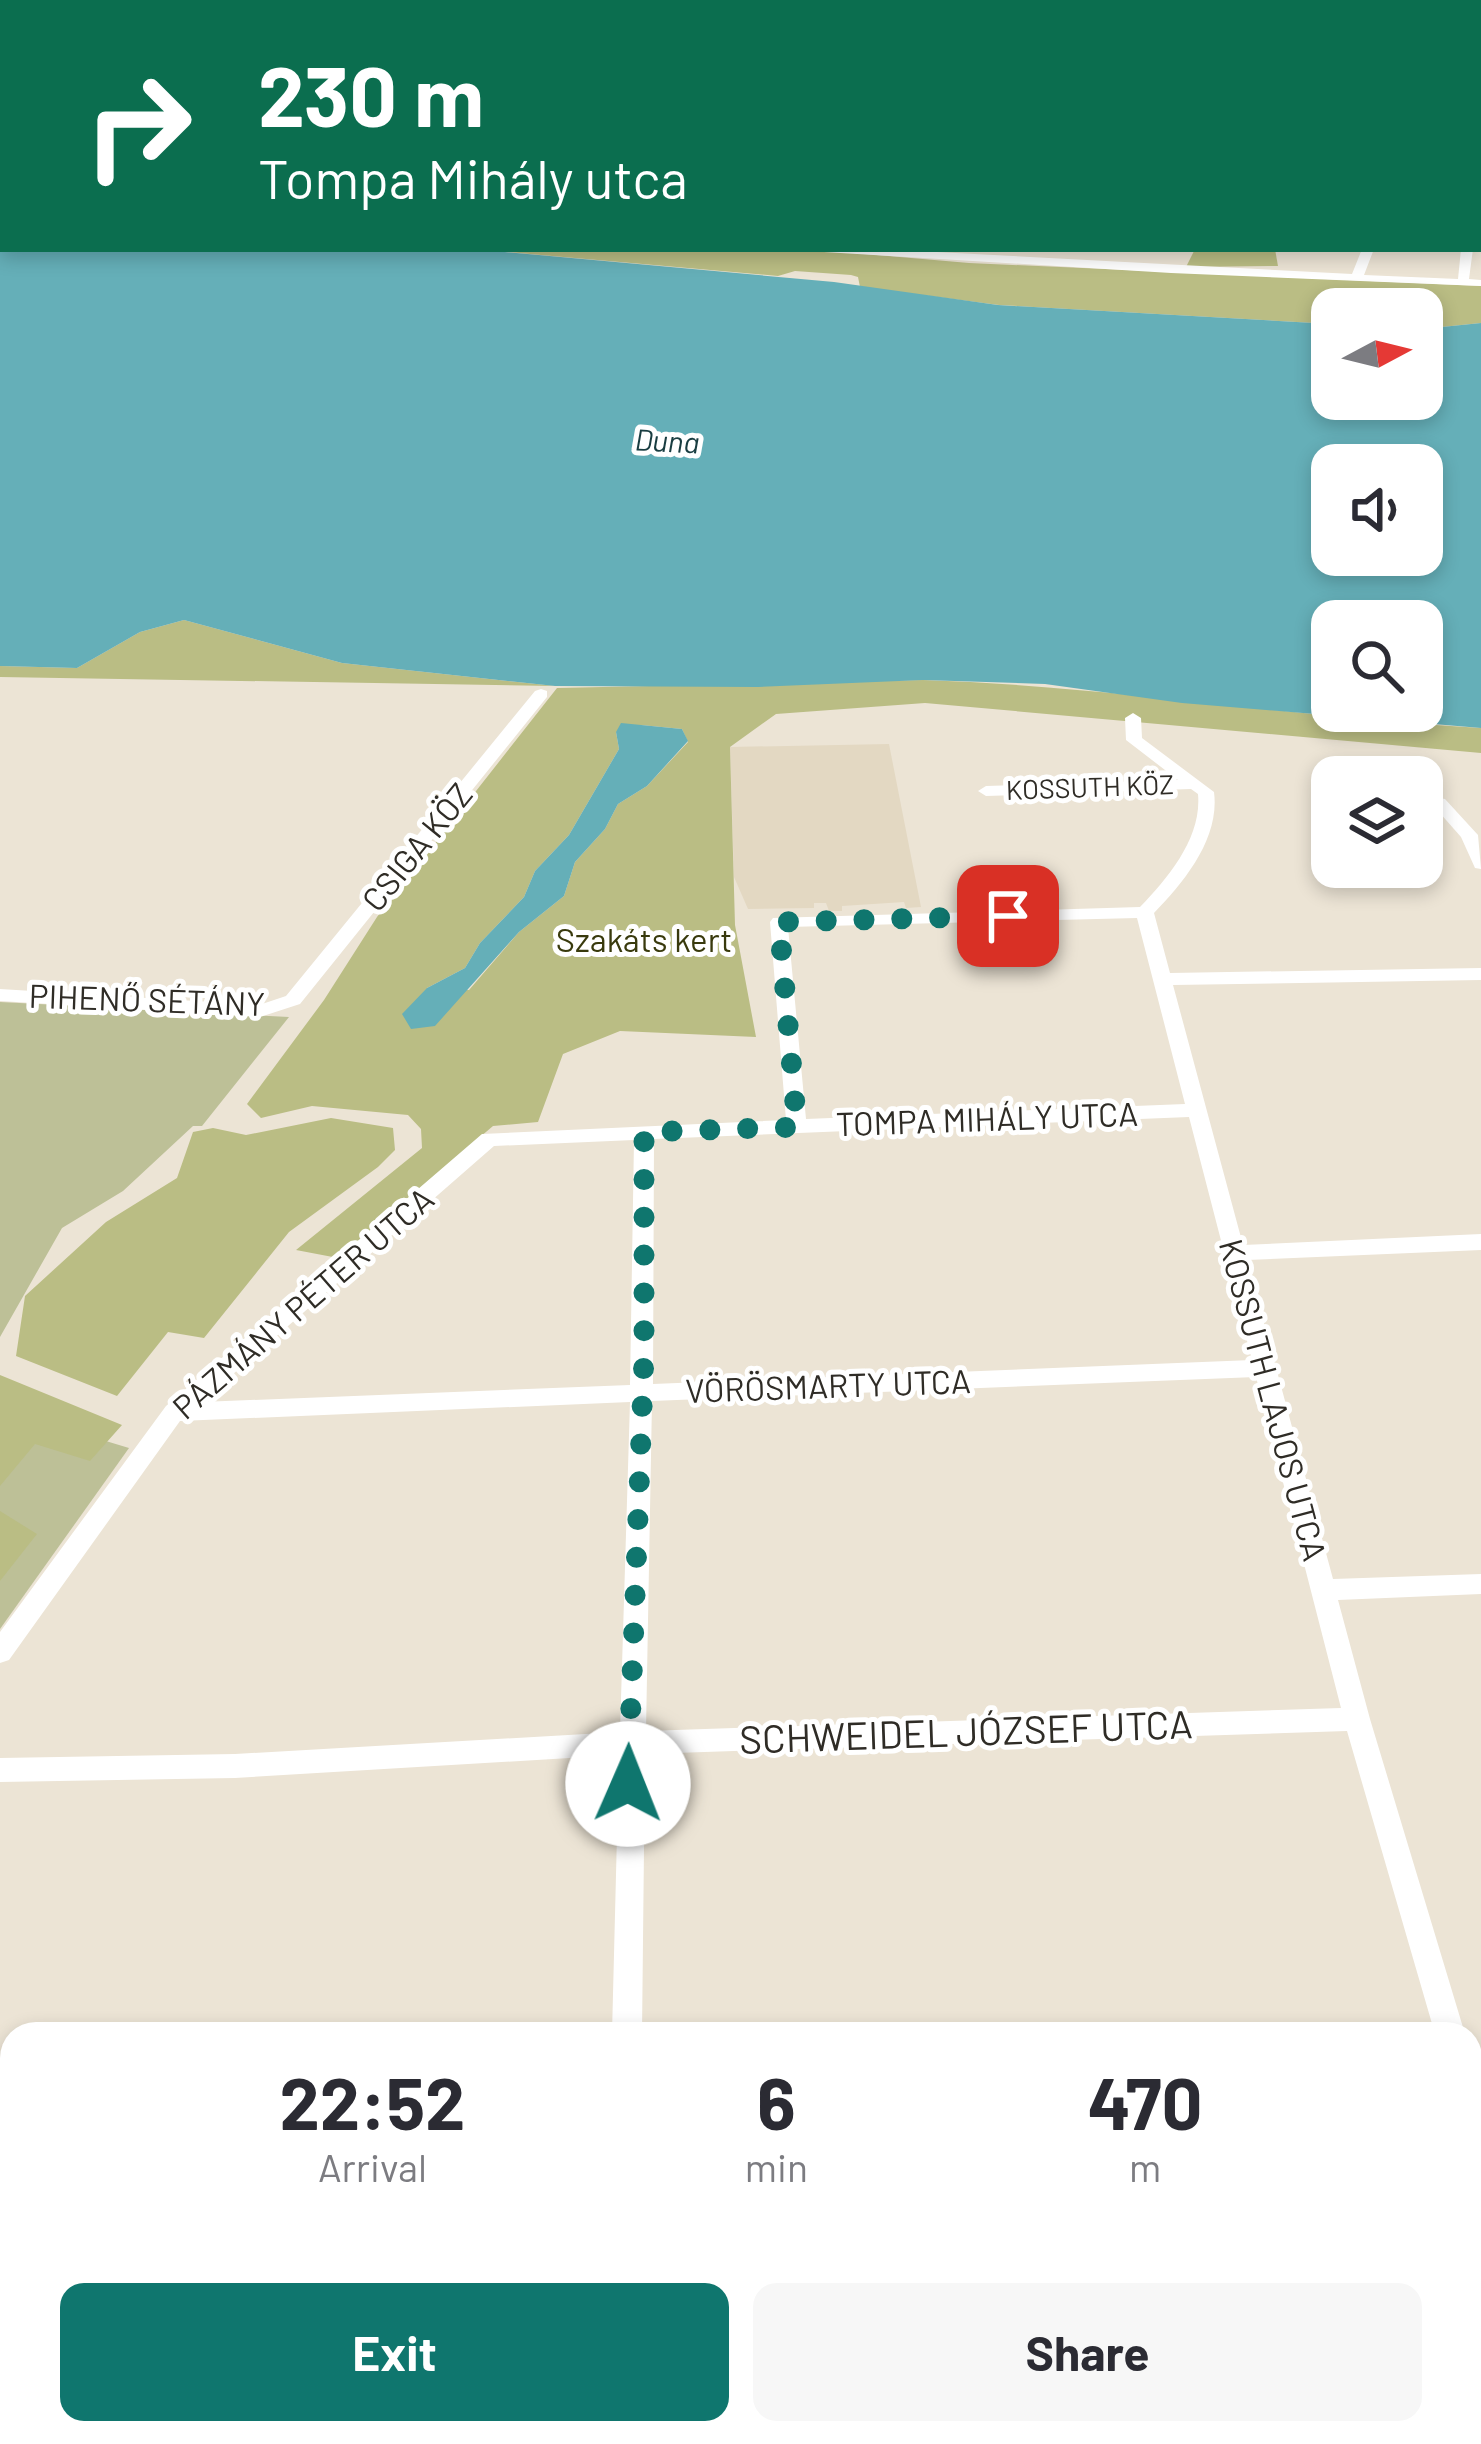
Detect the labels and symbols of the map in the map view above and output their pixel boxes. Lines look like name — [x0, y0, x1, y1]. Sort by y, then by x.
north arrow — [1311, 288, 1443, 420]
water label: Duna — [634, 420, 700, 460]
street label: KOSSUTH KÖZ — [1005, 767, 1175, 805]
street label: CSIGA KÖZ — [353, 774, 480, 918]
pin — [957, 865, 1059, 967]
park label: Szakáts kert — [556, 919, 732, 959]
street label: PIHENŐ SÉTÁNY — [28, 975, 266, 1023]
street label: TOMPA MIHÁLY UTCA — [835, 1093, 1139, 1143]
street label: PÁZMÁNY PÉTER UTCA — [164, 1178, 441, 1426]
street label: KOSSUTH LAJOS UTCA — [1212, 1234, 1336, 1565]
street label: VÖRÖSMARTY UTCA — [684, 1360, 971, 1410]
street label: SCHWEIDEL JÓZSEF UTCA — [738, 1699, 1194, 1762]
position arrow — [565, 1721, 691, 1847]

